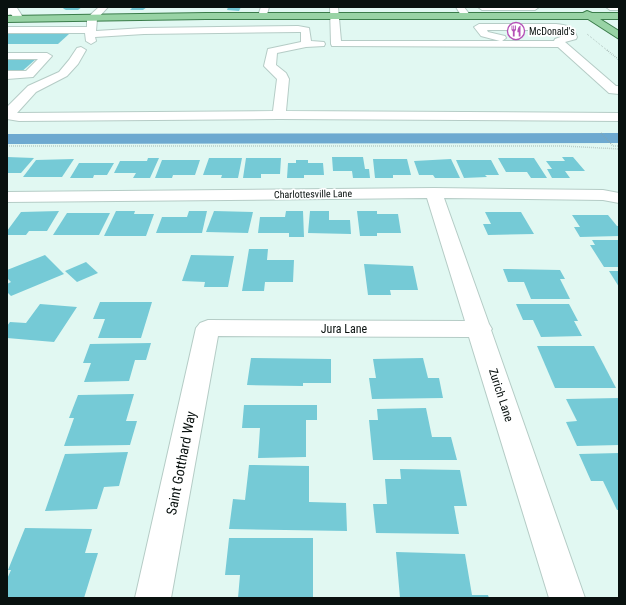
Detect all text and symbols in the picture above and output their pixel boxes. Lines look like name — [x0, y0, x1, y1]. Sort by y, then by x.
restaurant icon: McDonald's — [506, 21, 526, 41]
place label: McDonald's — [529, 26, 575, 37]
street label: Charlottesville Lane — [274, 188, 352, 200]
street label: Jura Lane — [321, 322, 368, 336]
street label: Zurich Lane — [486, 367, 516, 424]
street label: Saint Gotthard Way — [163, 410, 199, 516]

